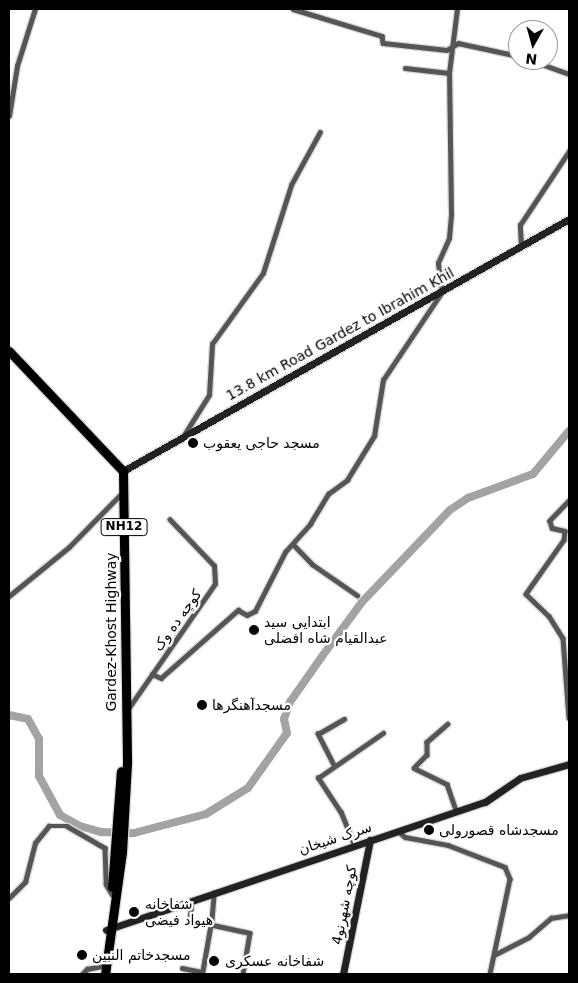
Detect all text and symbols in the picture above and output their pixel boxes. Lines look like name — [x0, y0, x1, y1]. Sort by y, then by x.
north arrow — [508, 20, 558, 70]
text: N — [525, 50, 538, 68]
street label: 13.8 km Road Gardez to Ibrahim Khil — [223, 264, 457, 404]
place label: مسجد حاجی یعقوب — [203, 435, 320, 451]
marker: مسجد حاجی یعقوب — [187, 437, 199, 449]
road number: NH12 — [100, 518, 148, 536]
street label: Gardez-Khost Highway — [103, 552, 119, 712]
street label: کوچه ده وک — [149, 586, 205, 654]
place label: ابتدایی سید عبدالقیام شاه افضلی — [264, 614, 388, 646]
marker: ابتدایی سید عبدالقیام شاه افضلی — [248, 624, 260, 636]
place label: مسجدآهنگرها — [212, 697, 291, 713]
marker: مسجدآهنگرها — [196, 699, 208, 711]
street label: سرک شیخان — [296, 818, 374, 858]
place label: مسجدشاه قصورولی — [439, 822, 559, 838]
marker: مسجدشاه قصورولی — [423, 824, 435, 836]
street label: کوچه شهرنو4 — [328, 864, 360, 946]
place label: شفاخانه هیواد فیضی — [145, 896, 213, 929]
marker: شفاخانه هیواد فیضی — [127, 905, 141, 919]
place label: مسجدخاتم النبین — [92, 947, 190, 963]
marker: مسجدخاتم النبین — [76, 949, 88, 961]
place label: شفاخانه عسکری — [225, 953, 324, 969]
marker: شفاخانه عسکری — [207, 954, 221, 968]

